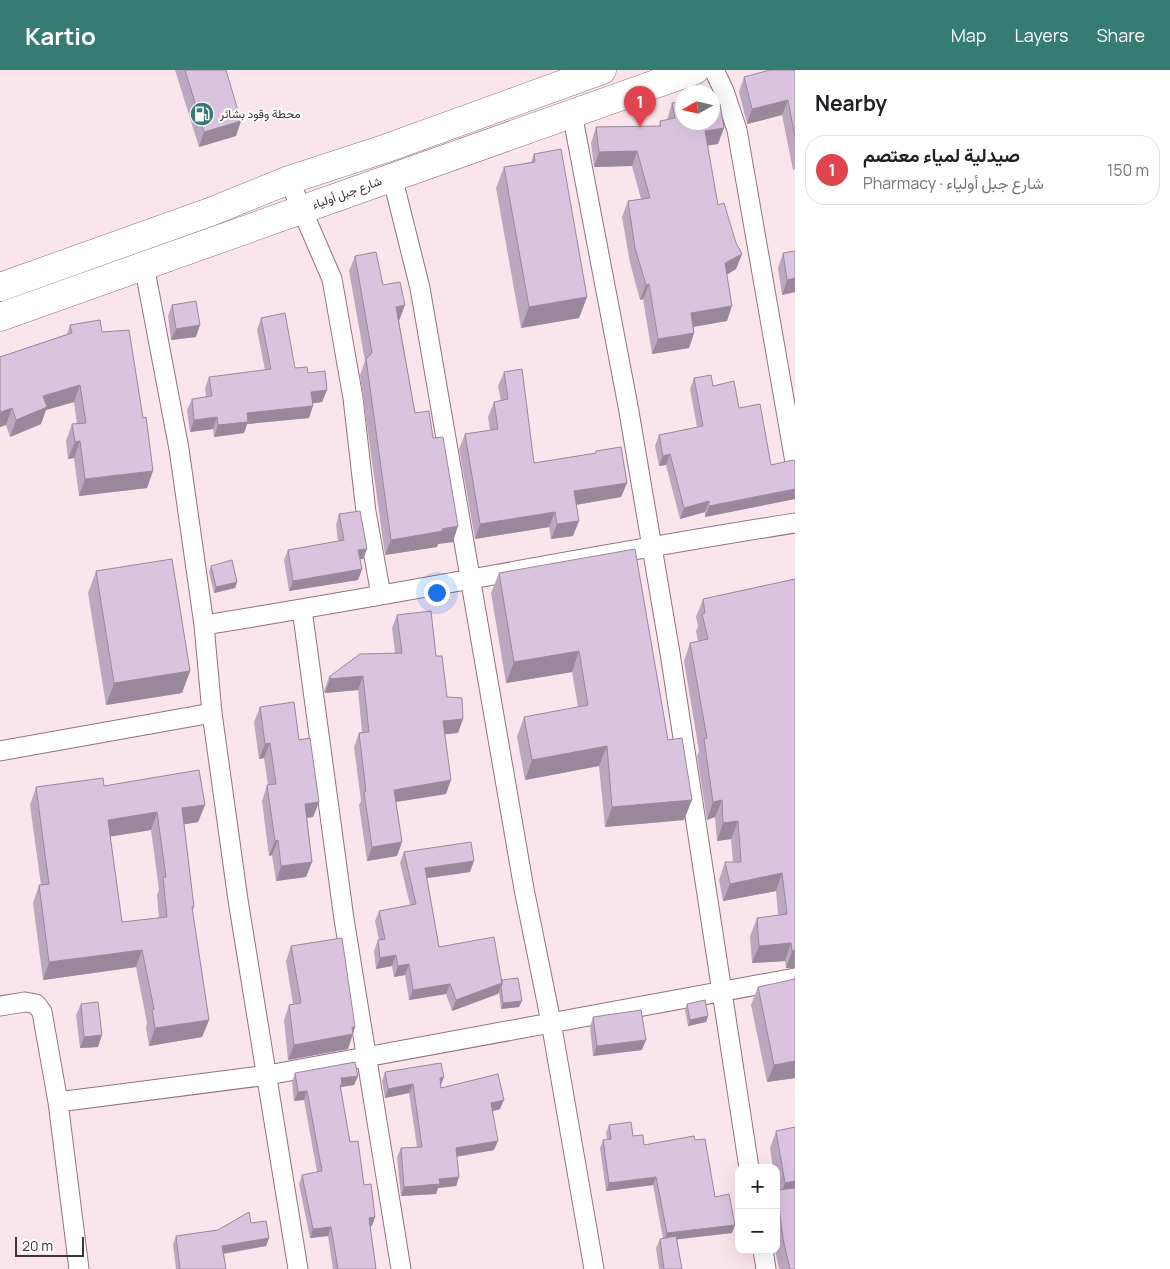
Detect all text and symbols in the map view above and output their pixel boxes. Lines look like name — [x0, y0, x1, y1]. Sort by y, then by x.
text: Kartio — [25, 19, 96, 52]
text: Map — [951, 23, 986, 47]
text: Layers — [1014, 23, 1068, 47]
text: Share — [1096, 23, 1145, 47]
north arrow — [675, 85, 720, 130]
pin: 1 — [624, 86, 656, 127]
text: Nearby — [815, 89, 887, 117]
fuel station icon: محطة وقود بشائر — [189, 101, 215, 127]
place label: محطة وقود بشائر — [219, 105, 301, 122]
text: صيدلية لمياء معتصم — [863, 142, 1020, 168]
text: 1 — [828, 159, 836, 181]
text: 150 m — [1107, 159, 1149, 181]
street label: شارع جبل أولياء — [310, 172, 384, 214]
text: Pharmacy · شارع جبل أولياء — [863, 172, 1044, 194]
your location — [424, 580, 450, 606]
map controls — [735, 1164, 780, 1254]
button: + — [735, 1164, 780, 1209]
button: − — [735, 1209, 780, 1254]
scale bar — [15, 1234, 84, 1257]
text: 20 m — [22, 1236, 53, 1255]

